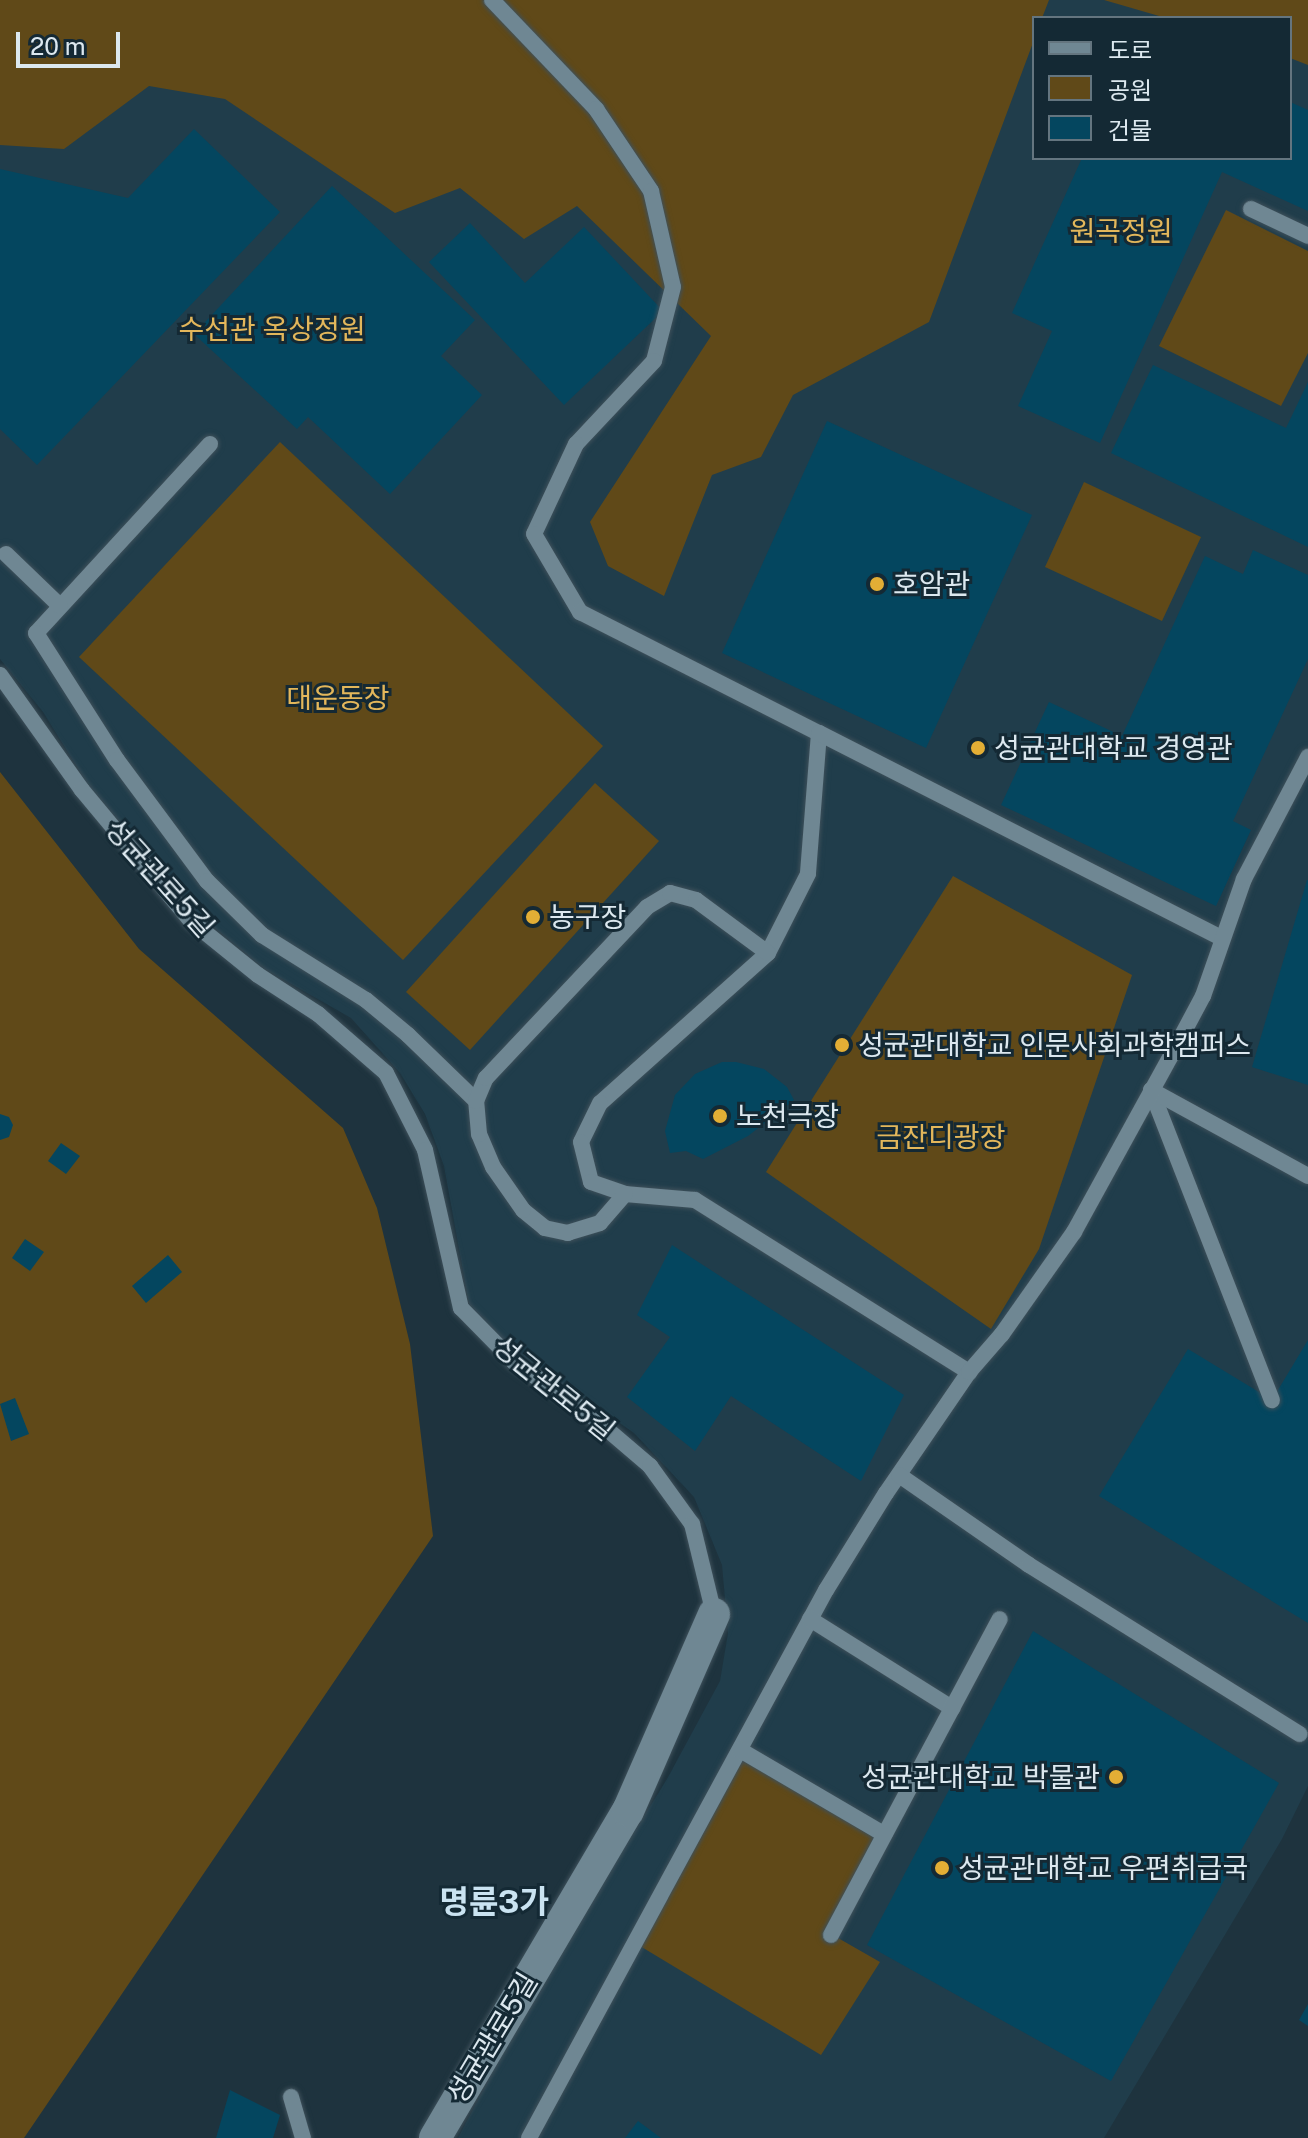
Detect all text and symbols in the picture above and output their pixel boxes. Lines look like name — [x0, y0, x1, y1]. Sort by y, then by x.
scale bar — [20, 16, 124, 66]
legend — [1032, 16, 1292, 160]
text: 20 m — [30, 32, 86, 60]
text: 도로 — [1108, 36, 1152, 64]
text: 공원 — [1108, 76, 1152, 104]
text: 건물 — [1108, 116, 1152, 144]
park label: 원곡정원 — [1069, 214, 1173, 248]
park label: 수선관 옥상정원 — [178, 312, 366, 346]
place label: 호암관 — [893, 567, 970, 601]
marker: 호암관 — [868, 575, 886, 593]
park label: 대운동장 — [286, 681, 390, 715]
place label: 성균관대학교 경영관 — [994, 731, 1233, 765]
marker: 성균관대학교 경영관 — [969, 739, 987, 757]
street label: 성균관로5길 — [98, 812, 222, 944]
place label: 농구장 — [549, 900, 626, 934]
marker: 농구장 — [524, 908, 542, 926]
place label: 성균관대학교 인문사회과학캠퍼스 — [858, 1028, 1251, 1062]
marker: 성균관대학교 인문사회과학캠퍼스 — [833, 1036, 851, 1054]
place label: 노천극장 — [736, 1099, 839, 1133]
marker: 노천극장 — [711, 1107, 729, 1125]
park label: 금잔디광장 — [877, 1120, 1005, 1154]
street label: 성균관로5길 — [486, 1329, 622, 1447]
place label: 성균관대학교 박물관 — [861, 1760, 1100, 1794]
marker: 성균관대학교 박물관 — [1107, 1768, 1125, 1786]
place label: 성균관대학교 우편취급국 — [958, 1851, 1248, 1885]
marker: 성균관대학교 우편취급국 — [933, 1859, 951, 1877]
district label: 명륜3가 — [439, 1883, 549, 1921]
street label: 성균관로5길 — [440, 1966, 544, 2110]

